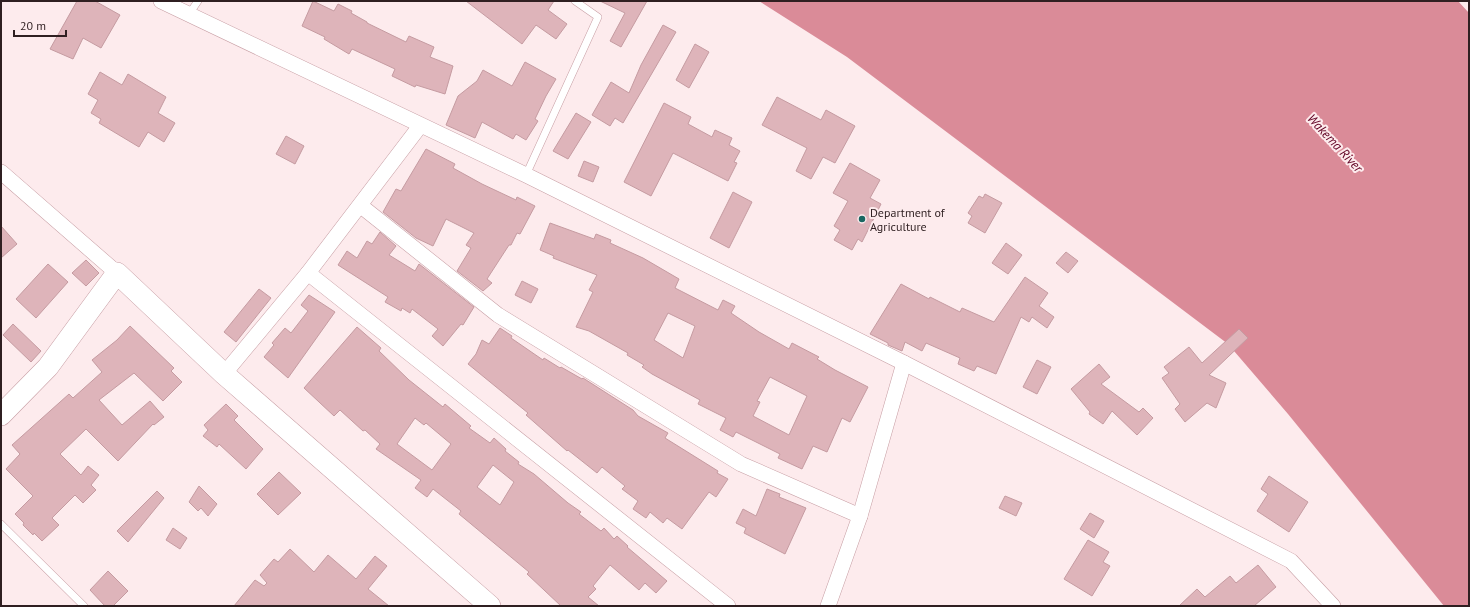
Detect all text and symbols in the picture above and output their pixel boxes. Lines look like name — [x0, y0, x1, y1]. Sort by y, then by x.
scale bar — [14, 12, 66, 38]
text: 20 m — [20, 18, 46, 33]
water label: Wakema River — [1304, 110, 1367, 176]
place label: Department of Agriculture — [870, 205, 946, 234]
marker: Department of Agriculture — [857, 214, 867, 224]

